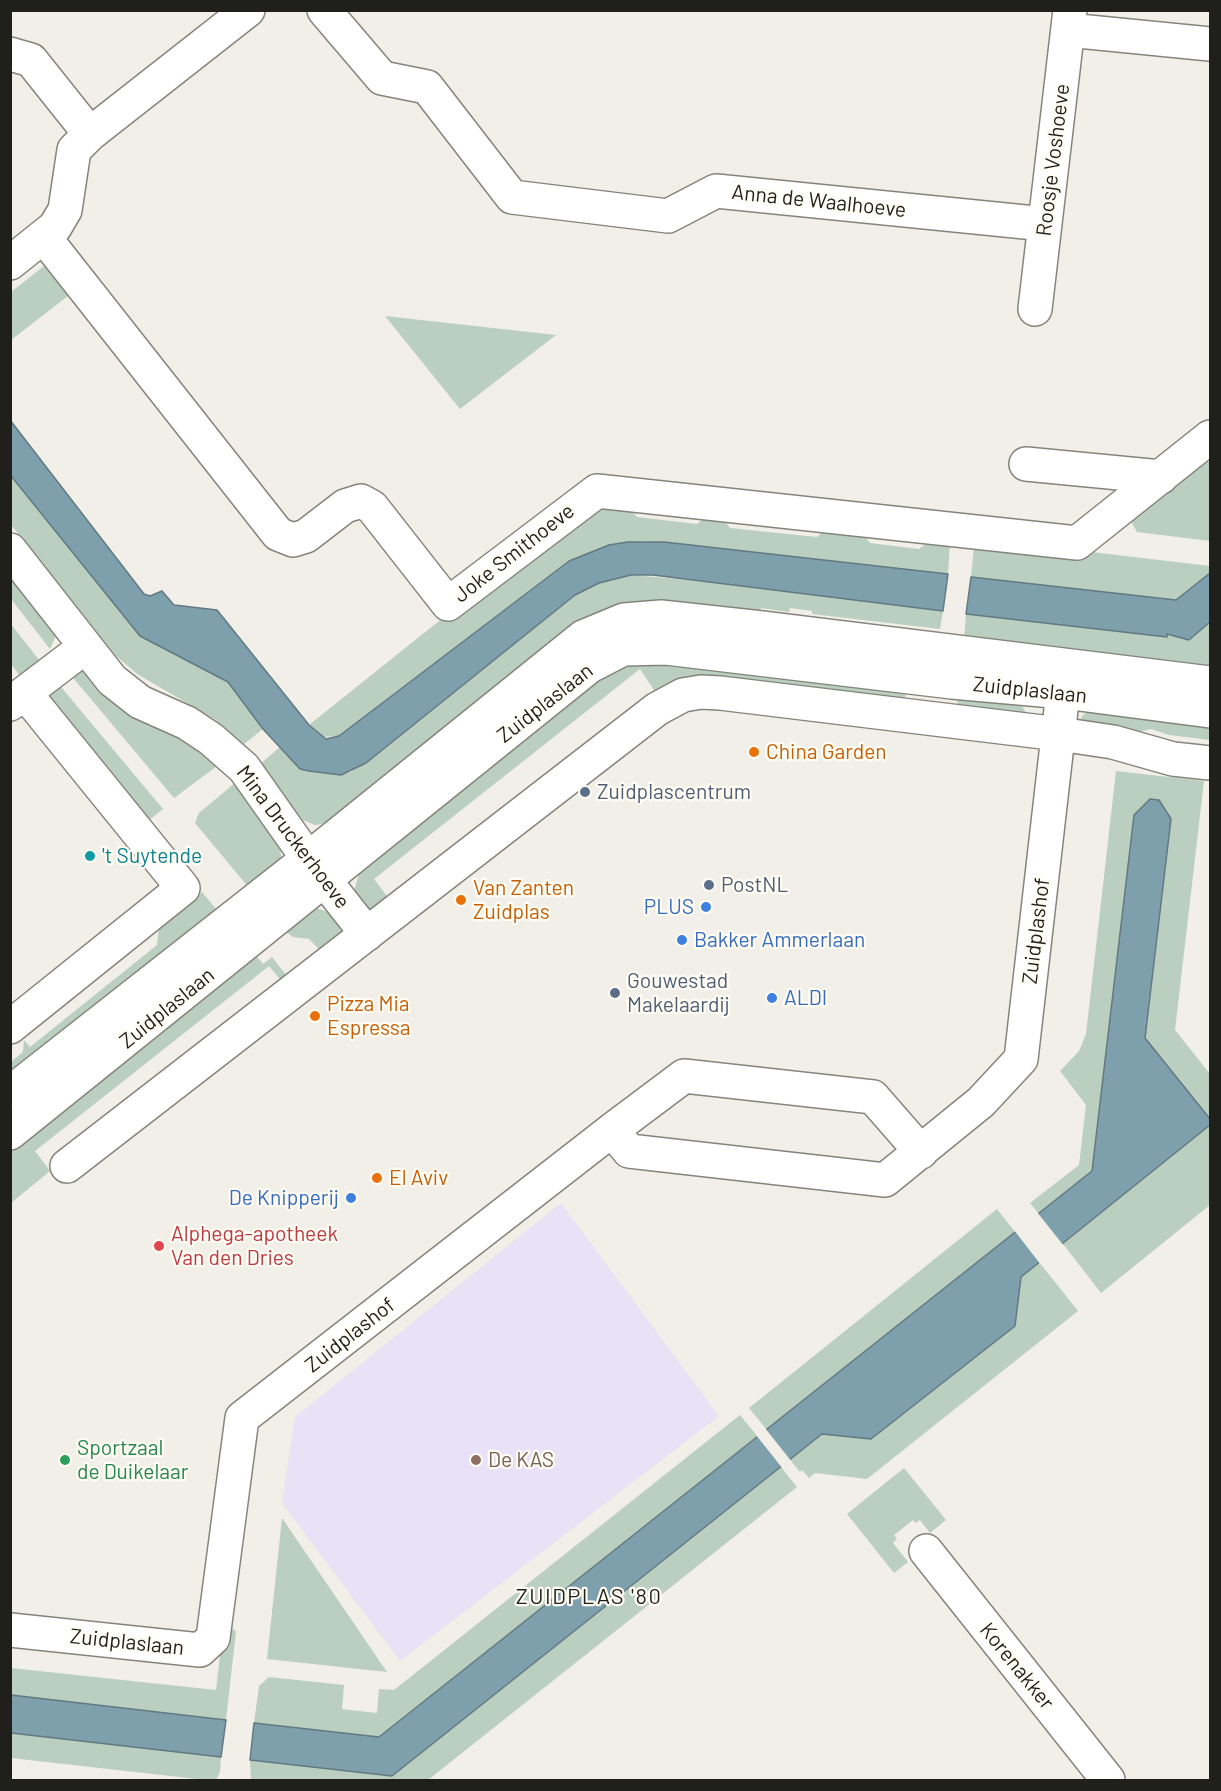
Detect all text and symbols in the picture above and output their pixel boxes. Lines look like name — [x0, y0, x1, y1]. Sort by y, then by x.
street label: Roosje Voshoeve — [1031, 82, 1075, 238]
street label: Anna de Waalhoeve — [731, 179, 907, 223]
street label: Joke Smithoeve — [449, 498, 579, 608]
street label: Zuidplaslaan — [492, 658, 598, 748]
street label: Zuidplaslaan — [972, 671, 1088, 709]
place label: China Garden — [766, 739, 887, 765]
marker: China Garden — [747, 745, 761, 759]
street label: Mina Druckerhoeve — [231, 760, 355, 914]
place label: Zuidplascentrum — [597, 779, 751, 805]
marker: Zuidplascentrum — [578, 785, 592, 799]
place label: 't Suytende — [102, 843, 202, 869]
marker: 't Suytende — [83, 849, 97, 863]
place label: PostNL — [721, 872, 788, 898]
place label: Van Zanten Zuidplas — [473, 875, 574, 925]
street label: Zuidplashof — [1017, 876, 1055, 986]
marker: PostNL — [702, 878, 716, 892]
marker: Van Zanten Zuidplas — [454, 893, 468, 907]
place label: PLUS — [644, 894, 694, 920]
marker: PLUS — [699, 900, 713, 914]
place label: Bakker Ammerlaan — [694, 927, 865, 953]
marker: Bakker Ammerlaan — [675, 933, 689, 947]
street label: Zuidplaslaan — [115, 962, 219, 1054]
place label: Gouwestad Makelaardij — [627, 968, 730, 1018]
place label: ALDI — [784, 985, 827, 1011]
marker: Gouwestad Makelaardij — [608, 986, 622, 1000]
place label: Pizza Mia Espressa — [327, 991, 411, 1041]
marker: ALDI — [765, 991, 779, 1005]
marker: Pizza Mia Espressa — [308, 1009, 322, 1023]
place label: El Aviv — [389, 1165, 448, 1191]
marker: El Aviv — [370, 1171, 384, 1185]
place label: De Knipperij — [229, 1185, 339, 1211]
marker: De Knipperij — [344, 1191, 358, 1205]
place label: Alphega-apotheek Van den Dries — [171, 1221, 338, 1271]
marker: Alphega-apotheek Van den Dries — [152, 1239, 166, 1253]
street label: Zuidplashof — [300, 1292, 400, 1378]
place label: Sportzaal de Duikelaar — [77, 1435, 188, 1485]
place label: De KAS — [488, 1447, 554, 1473]
marker: Sportzaal de Duikelaar — [58, 1453, 72, 1467]
marker: De KAS — [469, 1453, 483, 1467]
district label: ZUIDPLAS '80 — [516, 1584, 662, 1610]
street label: Korenakker — [974, 1618, 1060, 1714]
street label: Zuidplaslaan — [69, 1623, 185, 1661]

